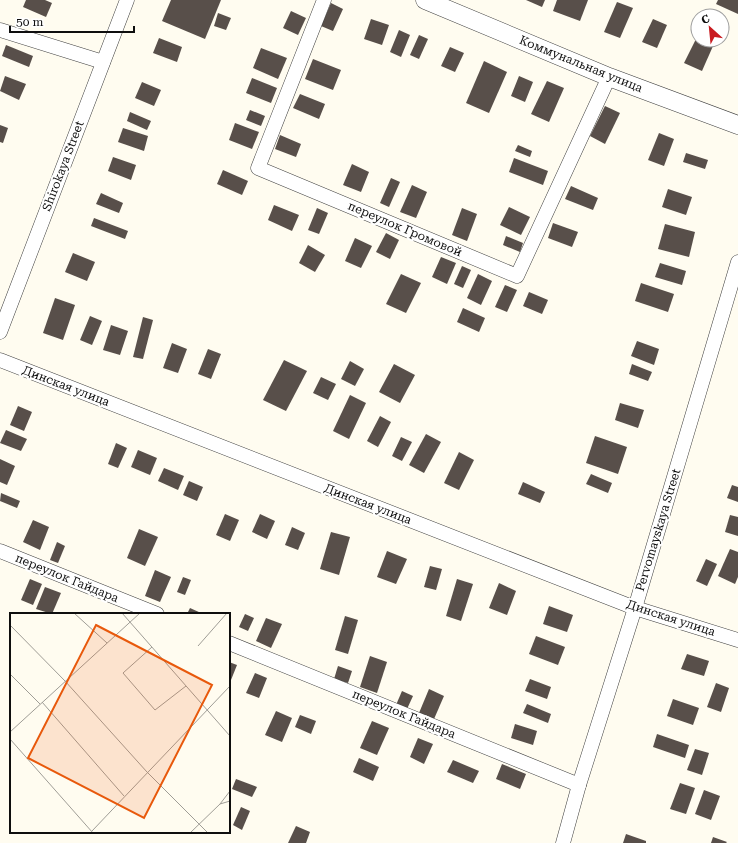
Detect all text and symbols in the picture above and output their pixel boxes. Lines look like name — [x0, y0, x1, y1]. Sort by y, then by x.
scale bar — [10, 8, 134, 34]
north arrow — [690, 8, 730, 48]
text: С — [699, 12, 712, 27]
text: 50 m — [16, 15, 43, 29]
street label: Коммунальная улица — [517, 33, 645, 95]
street label: Shirokaya Street — [39, 118, 87, 213]
street label: переулок Громовой — [346, 199, 464, 259]
street label: Динская улица — [20, 363, 112, 409]
street label: Pervomayskaya Street — [633, 467, 683, 593]
street label: Динская улица — [322, 481, 414, 527]
street label: переулок Гайдара — [13, 551, 121, 605]
street label: Динская улица — [625, 597, 718, 639]
inset map — [10, 613, 230, 833]
street label: переулок Гайдара — [350, 687, 458, 741]

